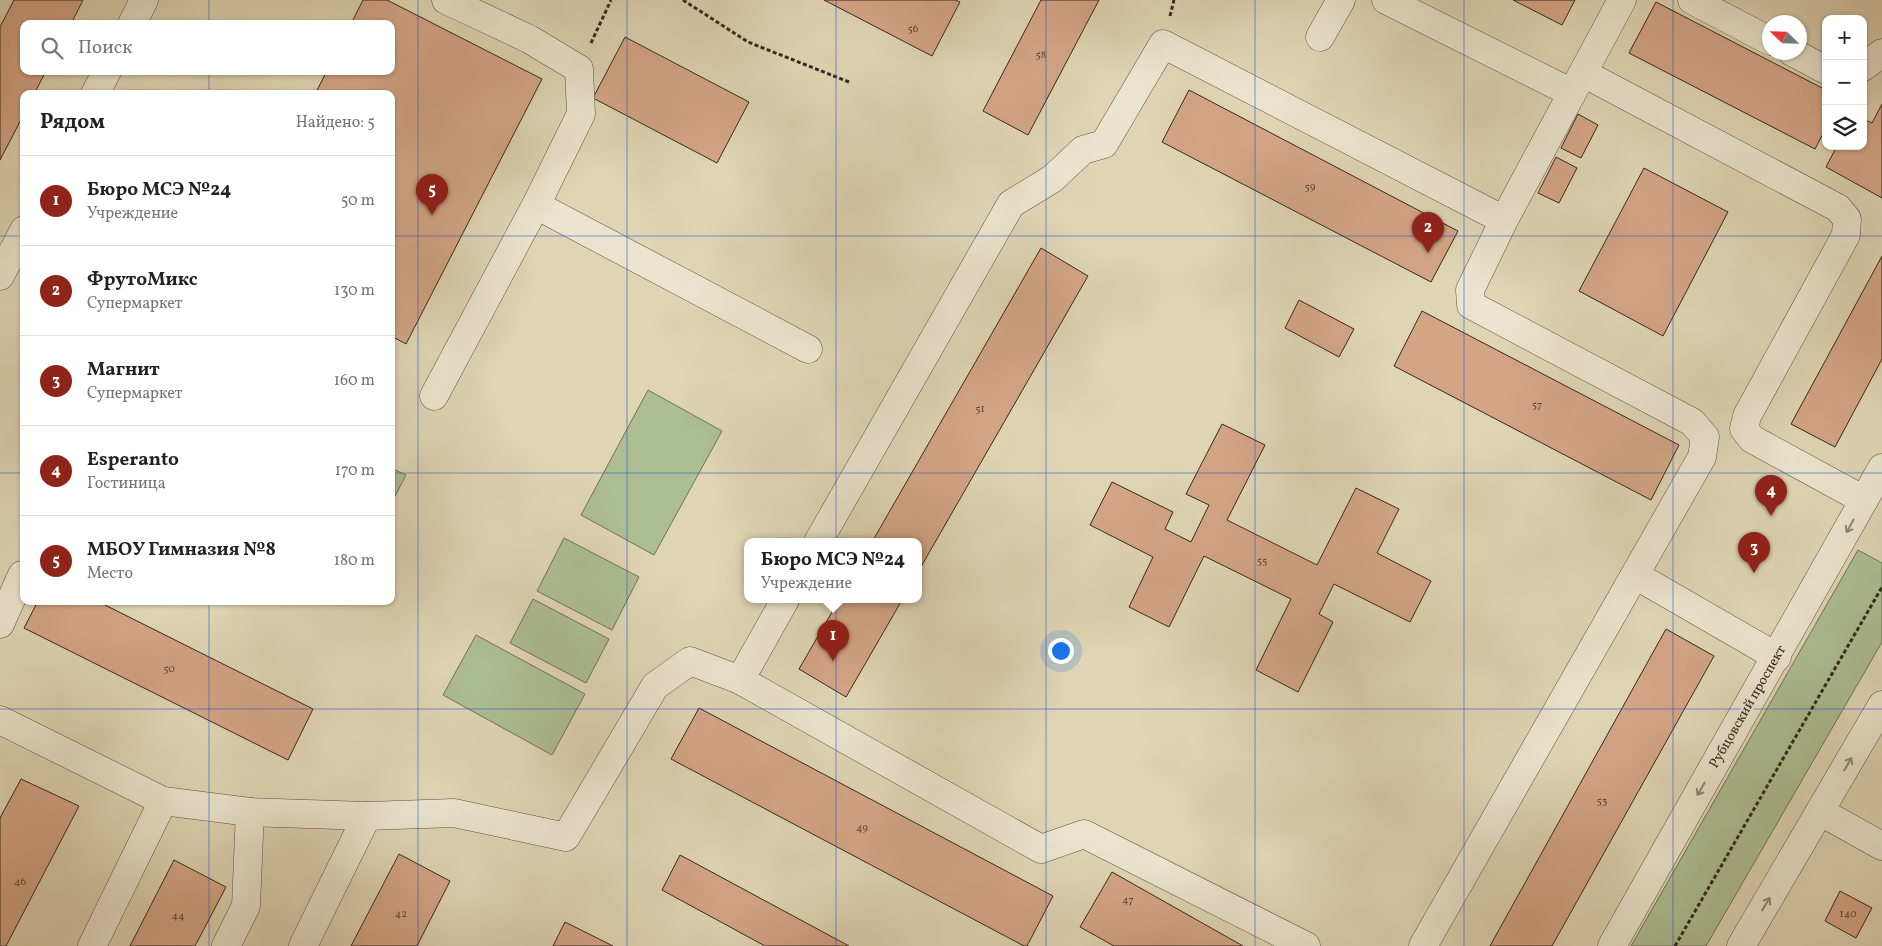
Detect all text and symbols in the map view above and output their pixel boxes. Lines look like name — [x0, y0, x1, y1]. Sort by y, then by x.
north arrow — [1762, 15, 1807, 60]
map controls — [1822, 15, 1867, 150]
button: + — [1822, 15, 1867, 60]
search box — [20, 20, 395, 75]
house number: 56 — [908, 22, 919, 37]
icon: search — [38, 34, 66, 62]
text: Поиск — [78, 35, 132, 61]
house number: 58 — [1036, 48, 1047, 63]
button: − — [1822, 60, 1867, 105]
button: layers — [1822, 105, 1867, 150]
text: Рядом — [40, 108, 105, 137]
text: Найдено: 5 — [296, 112, 375, 134]
pin: 5 — [416, 174, 448, 215]
text: Бюро МСЭ №24 — [87, 177, 231, 203]
house number: 59 — [1305, 180, 1316, 195]
text: 1 — [53, 190, 59, 212]
text: 50 m — [341, 190, 375, 212]
text: Учреждение — [87, 203, 178, 225]
pin: 2 — [1412, 212, 1444, 253]
text: ФрутоМикс — [87, 267, 198, 293]
text: 2 — [52, 280, 60, 302]
text: 130 m — [334, 280, 375, 302]
text: Супермаркет — [87, 293, 183, 315]
text: Магнит — [87, 357, 160, 383]
text: 3 — [52, 370, 60, 392]
text: 160 m — [334, 370, 375, 392]
text: Супермаркет — [87, 383, 183, 405]
house number: 57 — [1532, 398, 1542, 413]
house number: 51 — [975, 402, 985, 417]
text: Esperanto — [87, 447, 179, 473]
text: 4 — [51, 460, 61, 482]
text: 170 m — [335, 460, 375, 482]
text: Гостиница — [87, 473, 166, 495]
pin: 4 — [1755, 475, 1787, 516]
one-way arrow — [1844, 518, 1854, 532]
pin: 3 — [1738, 532, 1770, 573]
text: МБОУ Гимназия №8 — [87, 537, 276, 563]
popup — [744, 538, 922, 603]
text: Бюро МСЭ №24 — [761, 547, 905, 573]
text: 5 — [52, 550, 60, 572]
text: 180 m — [334, 550, 375, 572]
house number: 55 — [1257, 554, 1267, 569]
text: Место — [87, 563, 133, 585]
text: Учреждение — [761, 573, 852, 595]
pin: 1 — [817, 620, 849, 661]
your location — [1048, 638, 1074, 664]
street label: Рубцовский проспект — [1705, 642, 1791, 772]
house number: 50 — [163, 662, 175, 677]
one-way arrow — [1844, 757, 1854, 771]
one-way arrow — [1696, 782, 1706, 797]
house number: 53 — [1597, 794, 1608, 809]
house number: 49 — [856, 821, 868, 836]
house number: 46 — [14, 875, 26, 890]
house number: 47 — [1122, 893, 1134, 908]
one-way arrow — [1762, 898, 1772, 912]
house number: 42 — [395, 907, 407, 922]
house number: 140 — [1839, 907, 1857, 922]
house number: 44 — [171, 909, 185, 924]

